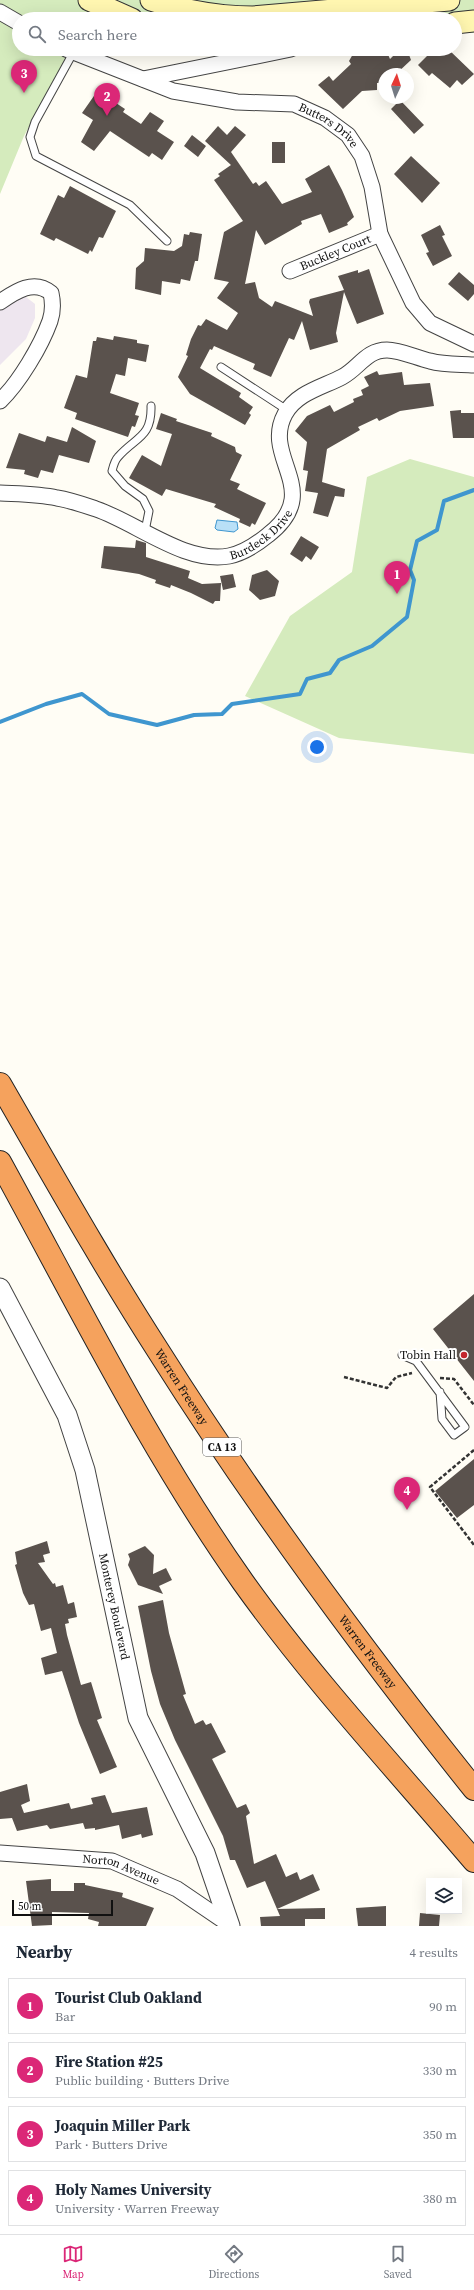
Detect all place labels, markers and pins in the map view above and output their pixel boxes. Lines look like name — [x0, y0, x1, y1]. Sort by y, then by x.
pin: 3 — [11, 60, 37, 93]
pin: 2 — [94, 83, 120, 116]
pin: 1 — [384, 561, 410, 594]
place label: Tobin Hall — [400, 1347, 456, 1363]
marker: Tobin Hall — [459, 1350, 469, 1360]
pin: 4 — [394, 1477, 420, 1510]

